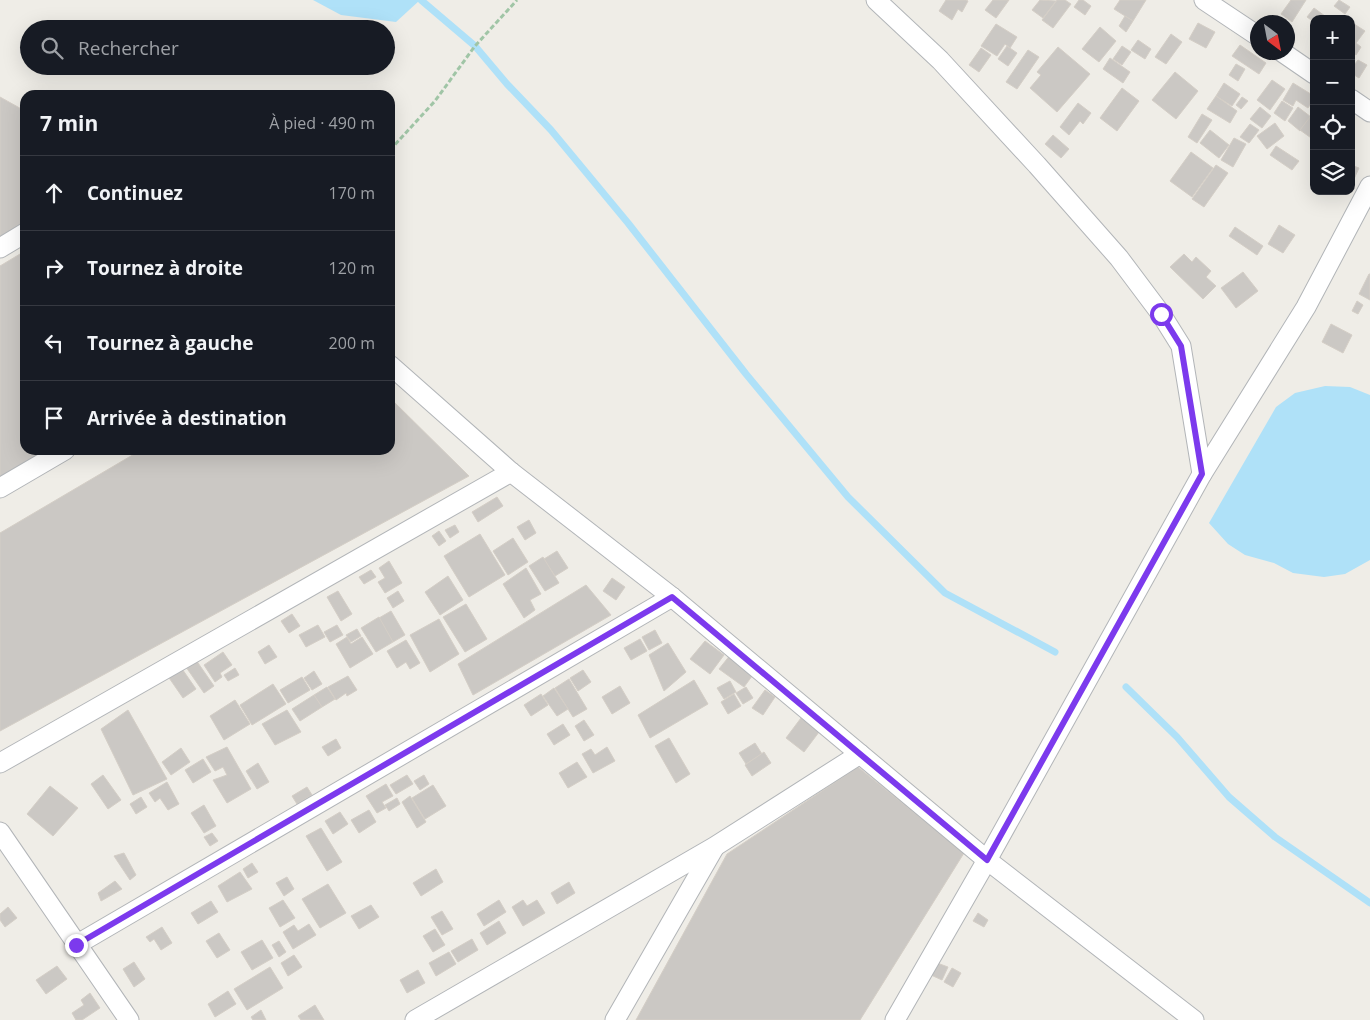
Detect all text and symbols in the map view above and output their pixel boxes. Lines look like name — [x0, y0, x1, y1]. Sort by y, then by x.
north arrow — [1250, 15, 1295, 60]
map controls — [1310, 15, 1355, 195]
button: + — [1310, 15, 1355, 60]
search box — [20, 20, 395, 75]
icon: search — [38, 34, 66, 62]
text: Rechercher — [78, 35, 179, 61]
button: − — [1310, 60, 1355, 105]
button: locate — [1310, 105, 1355, 150]
text: 7 min — [40, 109, 98, 137]
text: À pied · 490 m — [269, 112, 375, 134]
button: layers — [1310, 150, 1355, 195]
icon: ahead — [40, 179, 68, 207]
text: Continuez — [87, 180, 183, 206]
text: 170 m — [329, 182, 375, 204]
icon: right — [40, 254, 68, 282]
text: Tournez à droite — [87, 255, 243, 281]
text: 120 m — [329, 257, 375, 279]
route start — [1150, 303, 1173, 326]
icon: left — [40, 329, 68, 357]
text: Tournez à gauche — [87, 330, 253, 356]
text: 200 m — [329, 332, 375, 354]
icon: arrive — [40, 404, 68, 432]
text: Arrivée à destination — [87, 405, 287, 431]
route end — [65, 934, 88, 957]

